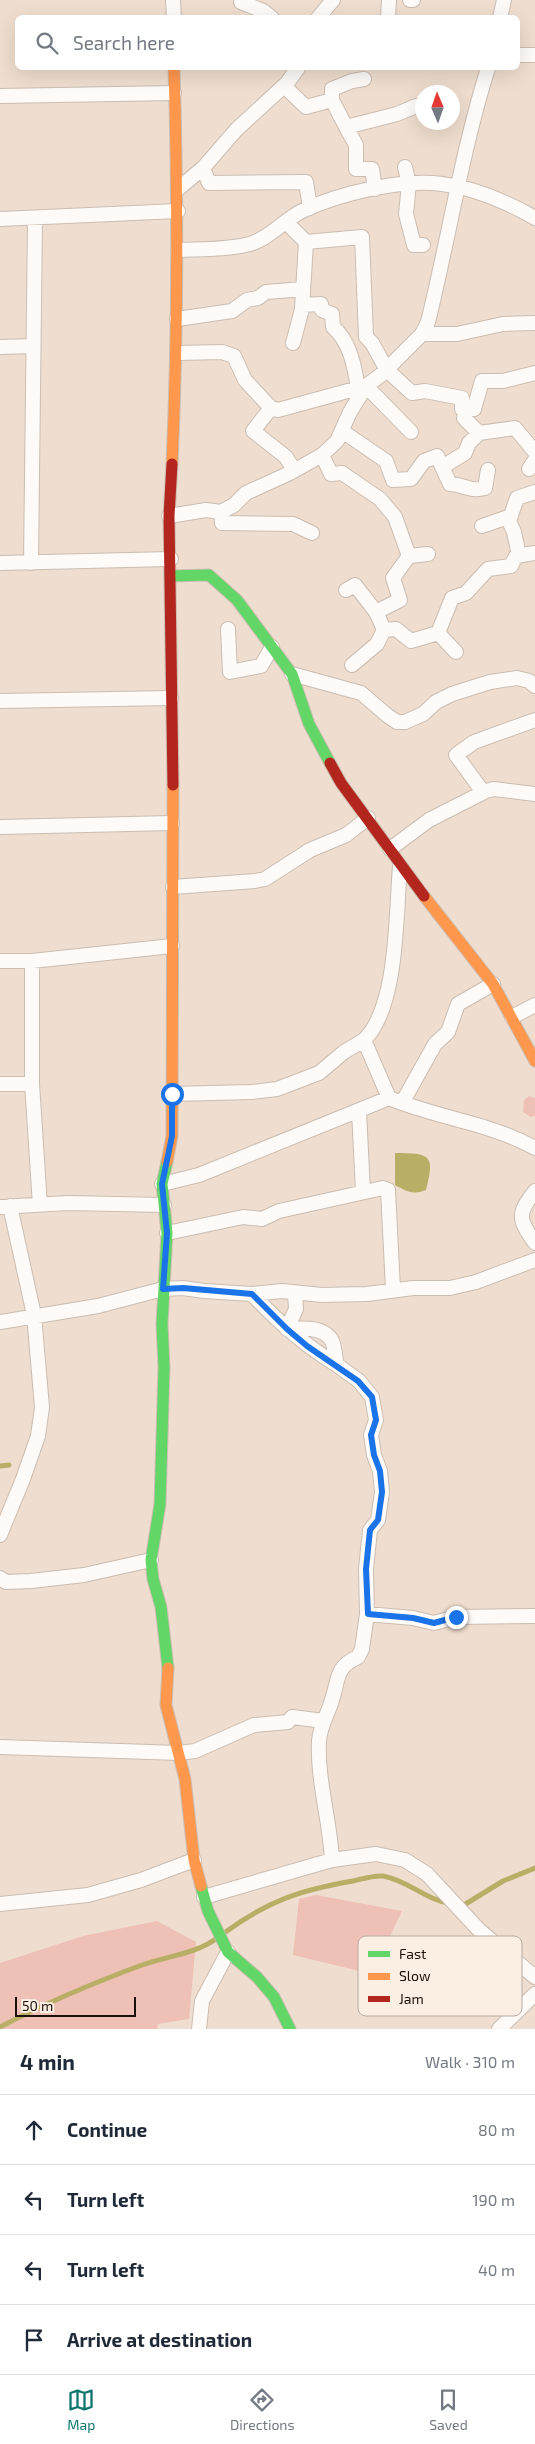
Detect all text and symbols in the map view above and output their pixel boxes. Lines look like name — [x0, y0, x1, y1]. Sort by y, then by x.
search box — [15, 15, 520, 70]
icon: search — [33, 29, 61, 57]
text: Search here — [73, 31, 175, 54]
north arrow — [415, 85, 460, 130]
route start — [161, 1083, 184, 1106]
route end — [445, 1606, 468, 1629]
legend — [358, 1936, 522, 2016]
text: Fast — [399, 1945, 426, 1962]
text: Slow — [399, 1967, 431, 1984]
text: Jam — [399, 1990, 424, 2007]
scale bar — [15, 1994, 136, 2017]
text: 50 m — [22, 1997, 53, 2014]
text: 4 min — [20, 2049, 75, 2074]
text: Walk · 310 m — [425, 2052, 515, 2071]
icon: ahead — [20, 2116, 48, 2144]
text: Continue — [67, 2118, 147, 2141]
text: 80 m — [478, 2120, 515, 2139]
icon: left — [20, 2186, 48, 2214]
text: Turn left — [67, 2188, 144, 2211]
text: 190 m — [472, 2190, 515, 2209]
icon: left — [20, 2256, 48, 2284]
text: Turn left — [67, 2258, 144, 2281]
text: 40 m — [478, 2260, 515, 2279]
icon: arrive — [20, 2326, 48, 2354]
text: Arrive at destination — [67, 2328, 252, 2351]
tab: Map — [67, 2386, 95, 2433]
tab: Directions — [230, 2386, 295, 2433]
tab: Saved — [429, 2386, 468, 2433]

